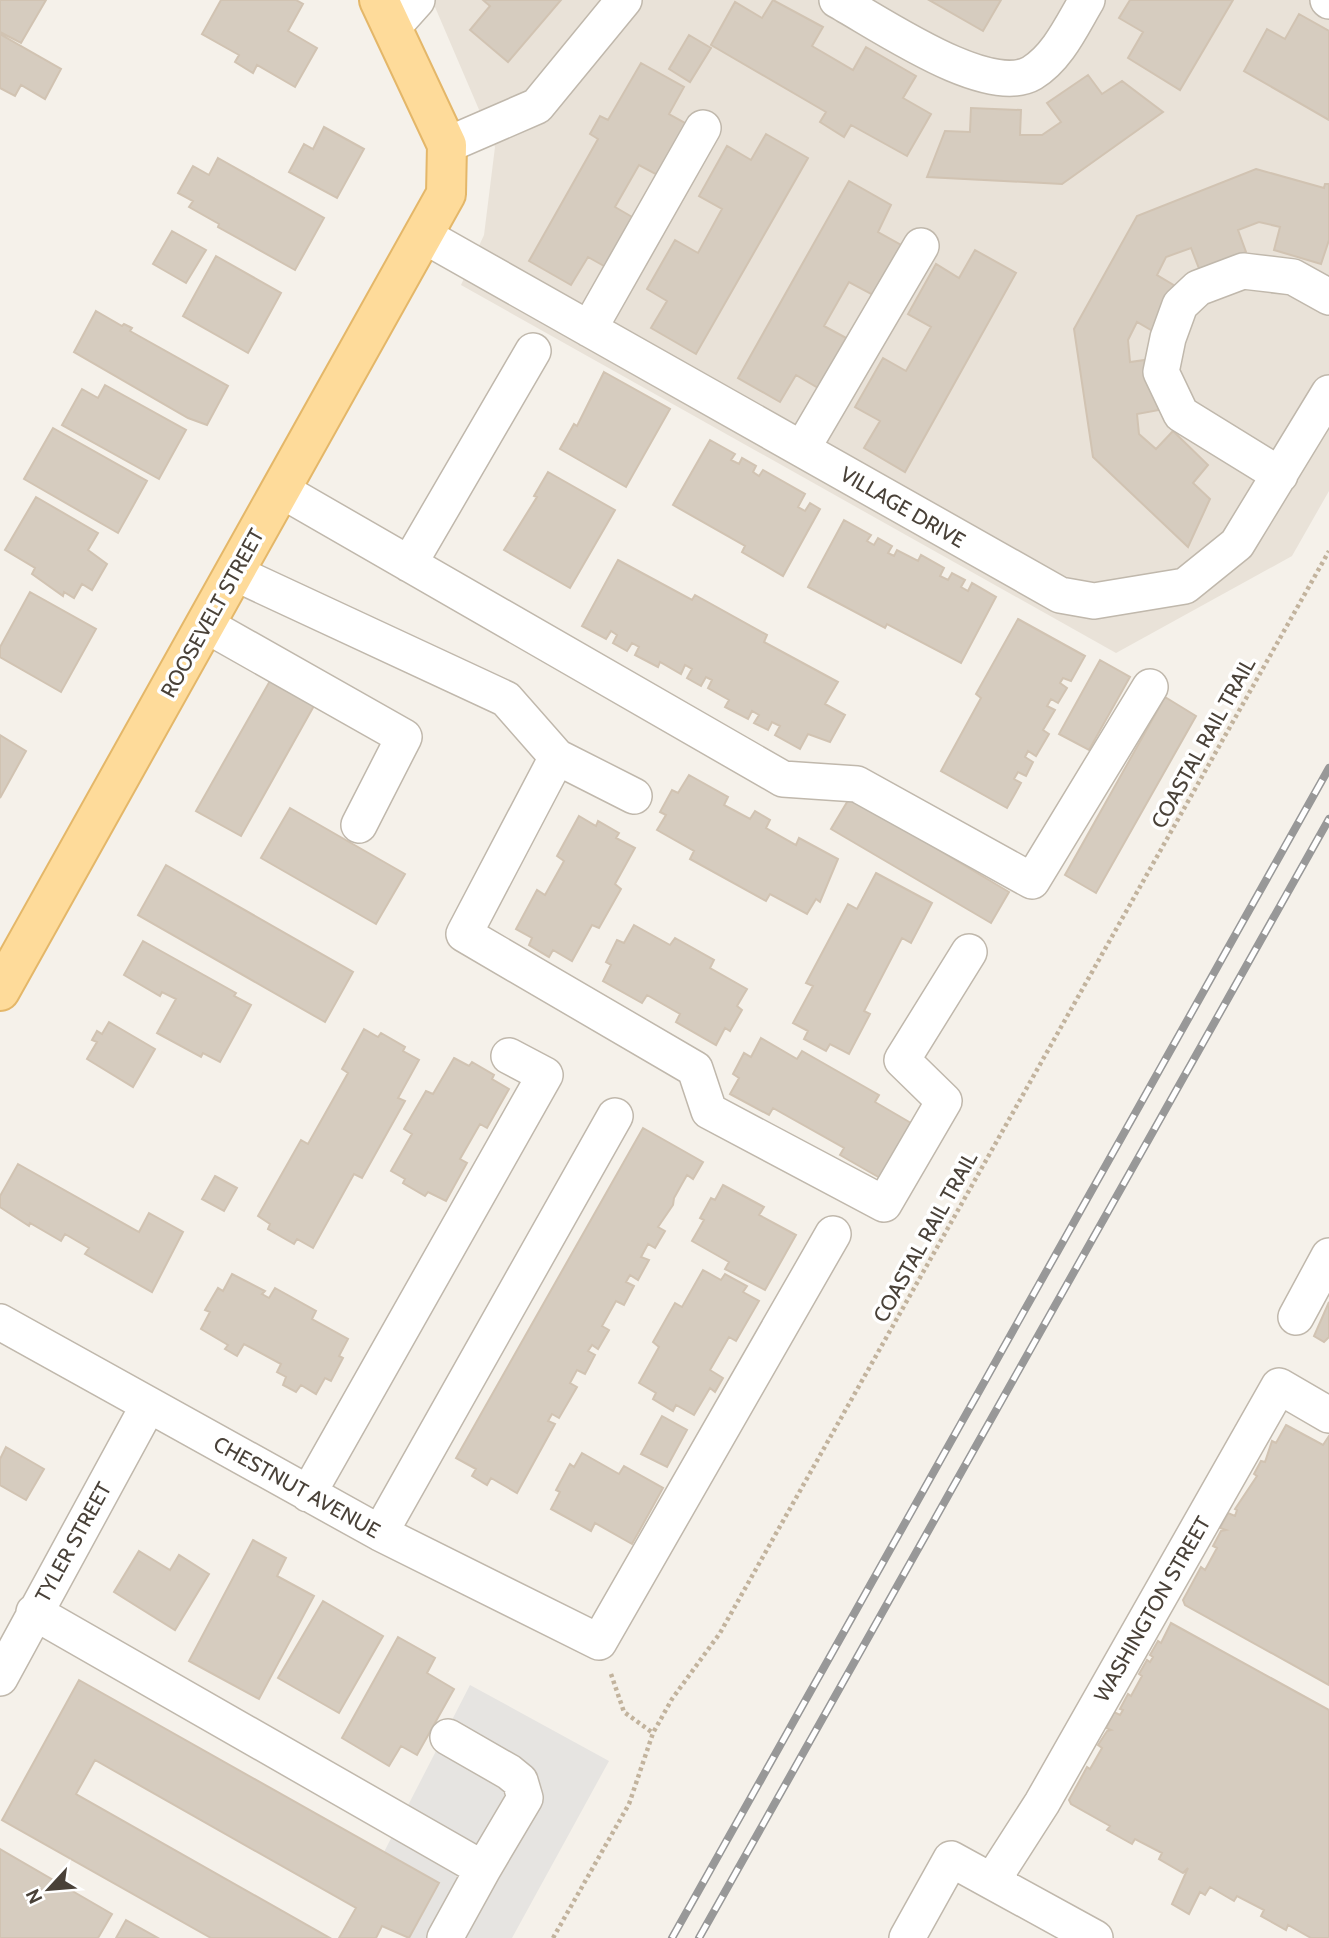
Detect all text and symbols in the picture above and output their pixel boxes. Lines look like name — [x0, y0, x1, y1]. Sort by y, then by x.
street label: VILLAGE DRIVE — [836, 461, 970, 553]
street label: ROOSEVELT STREET — [155, 524, 269, 702]
street label: COASTAL RAIL TRAIL — [1146, 653, 1260, 833]
street label: COASTAL RAIL TRAIL — [868, 1147, 982, 1327]
street label: CHESTNUT AVENUE — [209, 1431, 385, 1543]
street label: TYLER STREET — [30, 1478, 116, 1606]
street label: WASHINGTON STREET — [1089, 1512, 1215, 1706]
north arrow — [14, 1854, 84, 1924]
text: N — [21, 1885, 47, 1907]

